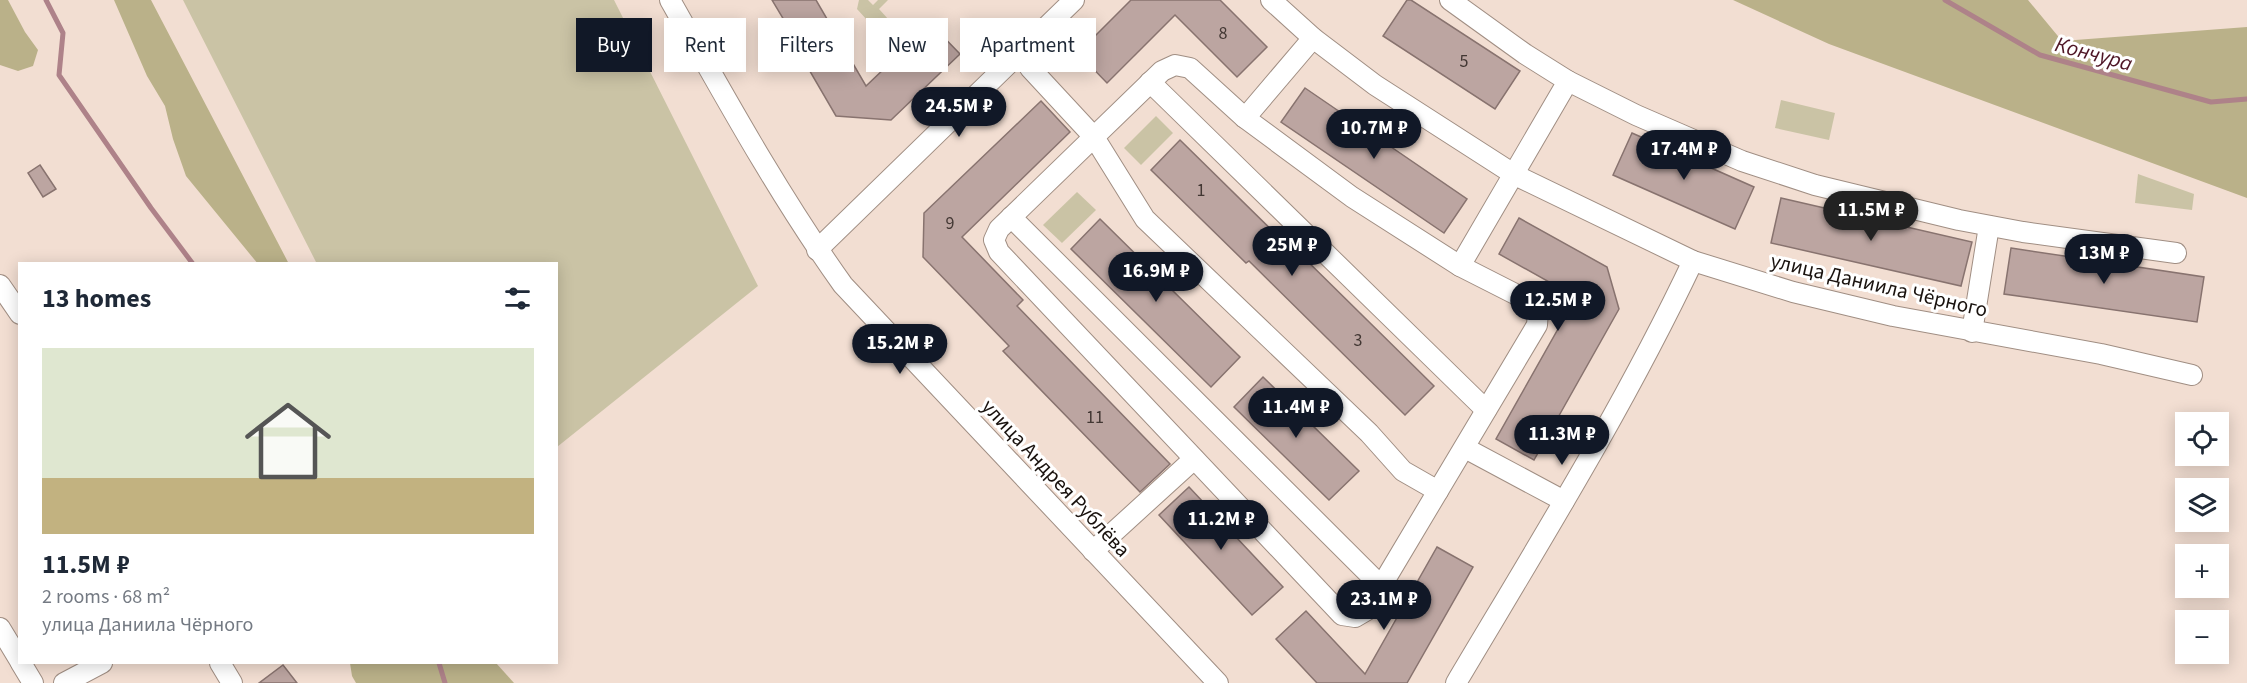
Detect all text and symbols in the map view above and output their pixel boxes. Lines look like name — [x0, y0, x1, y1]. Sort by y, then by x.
chip: Buy — [576, 18, 652, 72]
chip: Rent — [664, 18, 746, 72]
chip: Filters — [758, 18, 854, 72]
chip: New — [866, 18, 948, 72]
chip: Apartment — [960, 18, 1096, 72]
house number: 8 — [1219, 21, 1228, 46]
water label: Кончура — [2051, 28, 2136, 80]
house number: 5 — [1460, 49, 1469, 74]
pin: 24.5M ₽ — [904, 87, 1014, 138]
text: 24.5M ₽ — [925, 92, 993, 120]
pin: 10.7M ₽ — [1319, 109, 1429, 160]
text: 10.7M ₽ — [1340, 114, 1408, 142]
pin: 17.4M ₽ — [1629, 130, 1739, 181]
text: 17.4M ₽ — [1650, 135, 1718, 163]
house number: 1 — [1197, 178, 1205, 203]
pin: 11.5M ₽ — [1816, 191, 1926, 242]
text: 11.5M ₽ — [1837, 196, 1905, 224]
house number: 9 — [946, 211, 955, 236]
pin: 25M ₽ — [1250, 226, 1334, 277]
text: 25M ₽ — [1267, 231, 1317, 259]
pin: 13M ₽ — [2062, 234, 2146, 285]
text: 13M ₽ — [2079, 239, 2129, 267]
street label: улица Даниила Чёрного — [1768, 245, 1990, 325]
pin: 16.9M ₽ — [1101, 252, 1211, 303]
text: 16.9M ₽ — [1122, 257, 1190, 285]
text: 13 homes — [42, 280, 151, 317]
pin: 12.5M ₽ — [1503, 281, 1613, 332]
icon: filters — [501, 282, 534, 315]
text: 12.5M ₽ — [1524, 286, 1592, 314]
pin: 15.2M ₽ — [845, 324, 955, 375]
house number: 3 — [1354, 328, 1363, 353]
text: 15.2M ₽ — [866, 329, 934, 357]
icon: home — [234, 387, 342, 495]
pin: 11.4M ₽ — [1241, 388, 1351, 439]
street label: улица Андрея Рублёва — [975, 392, 1137, 564]
text: 11.4M ₽ — [1262, 393, 1330, 421]
house number: 11 — [1086, 405, 1104, 430]
map controls — [2175, 412, 2229, 664]
button: locate — [2175, 412, 2229, 466]
pin: 11.3M ₽ — [1507, 415, 1617, 466]
text: 11.3M ₽ — [1528, 420, 1596, 448]
button: layers — [2175, 478, 2229, 532]
pin: 11.2M ₽ — [1166, 500, 1276, 551]
text: 11.2M ₽ — [1187, 505, 1255, 533]
button: + — [2175, 544, 2229, 598]
text: 11.5M ₽ — [42, 546, 130, 583]
pin: 23.1M ₽ — [1329, 580, 1439, 631]
text: 2 rooms · 68 m² — [42, 583, 170, 611]
text: 23.1M ₽ — [1350, 585, 1418, 613]
button: − — [2175, 610, 2229, 664]
text: улица Даниила Чёрного — [42, 611, 253, 639]

